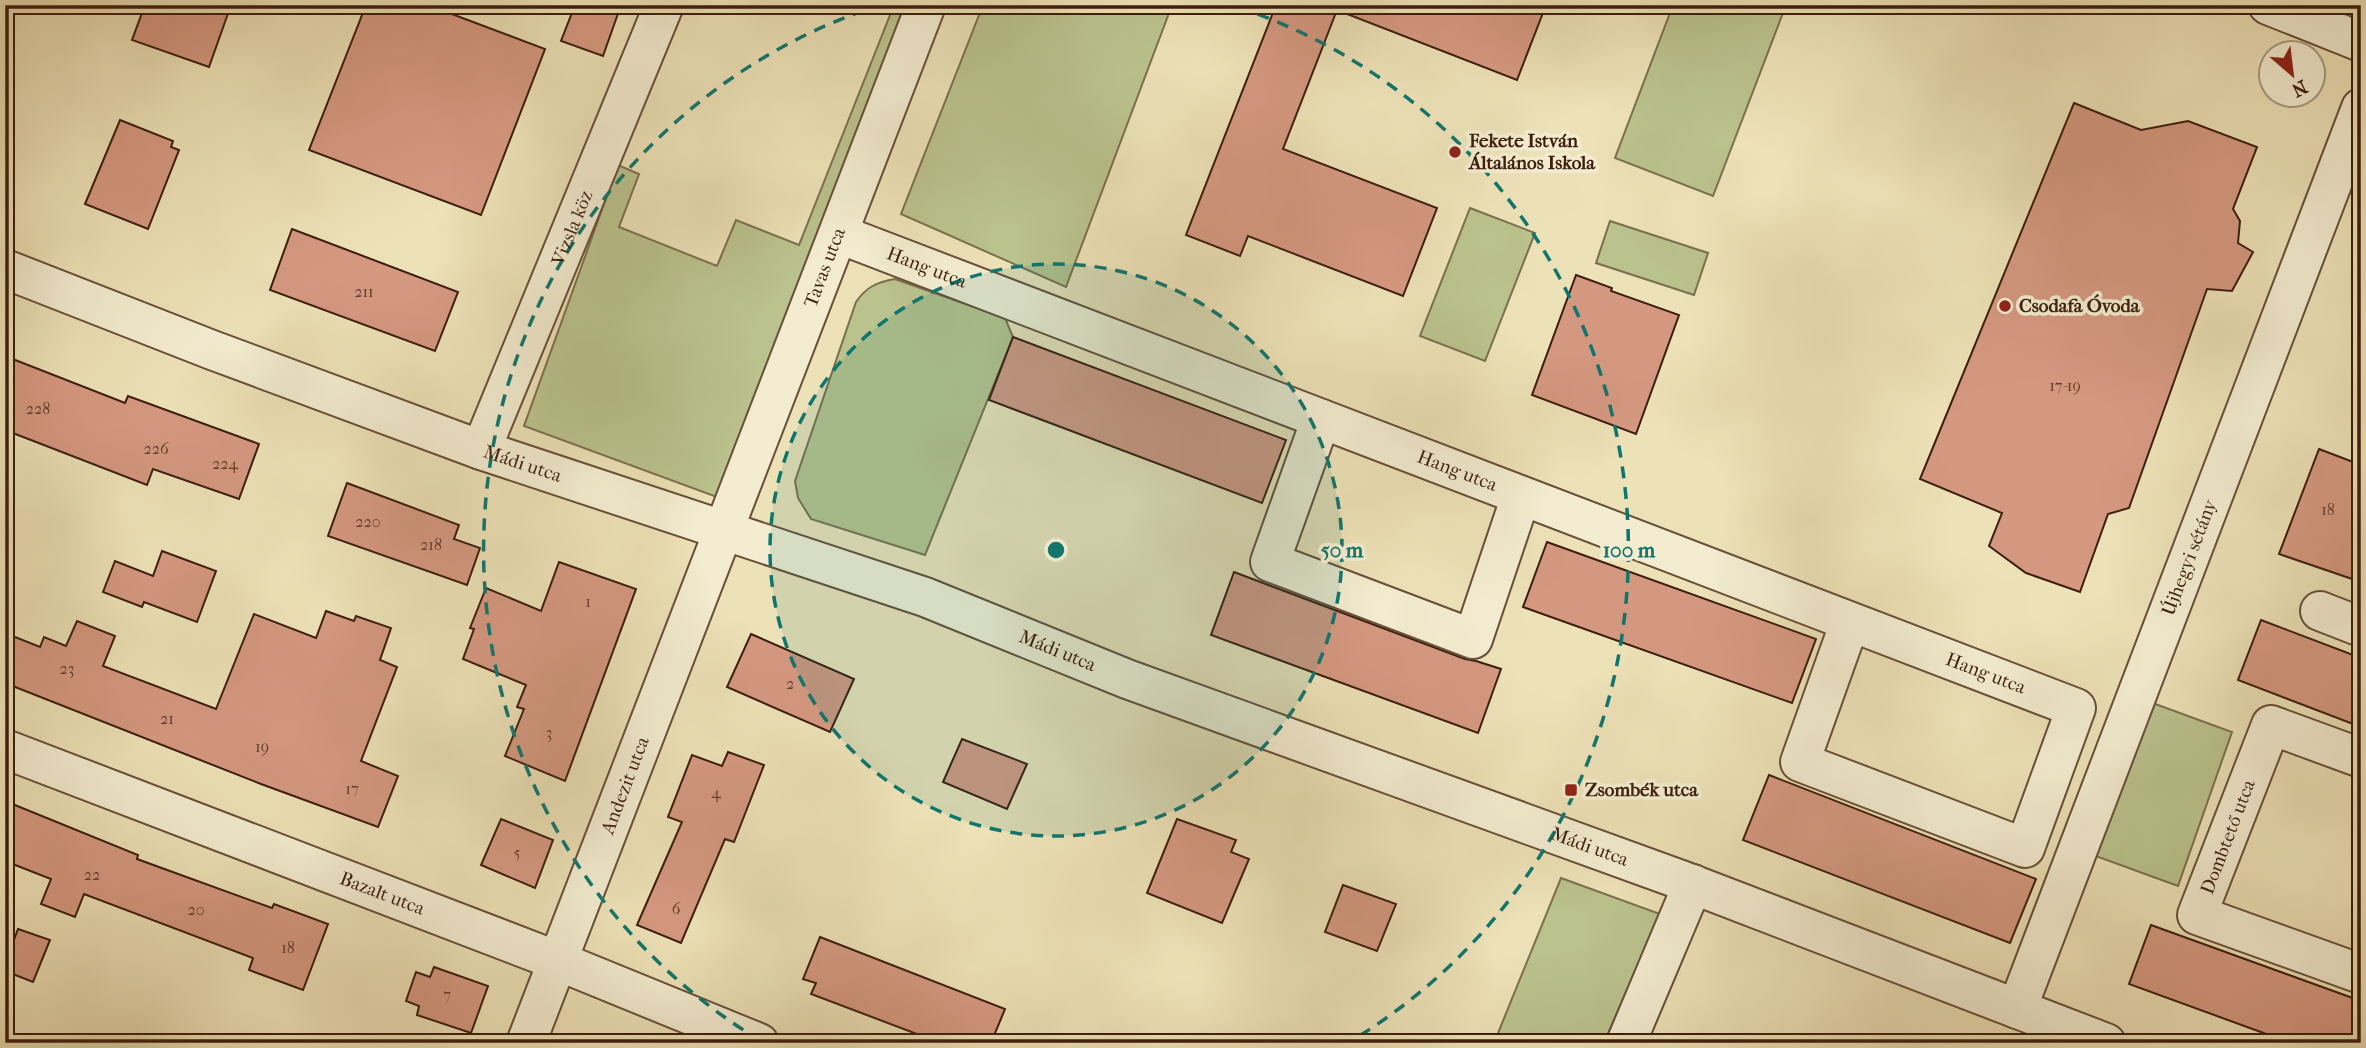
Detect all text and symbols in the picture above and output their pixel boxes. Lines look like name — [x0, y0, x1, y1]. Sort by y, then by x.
north arrow — [2258, 38, 2328, 108]
text: N — [2287, 75, 2311, 101]
place label: Fekete István Általános Iskola — [1468, 130, 1596, 174]
marker: Fekete István Általános Iskola — [1447, 144, 1463, 160]
street label: Vizsla köz — [547, 187, 597, 270]
street label: Tavas utca — [800, 224, 850, 311]
street label: Hang utca — [884, 242, 970, 293]
house number: 211 — [354, 282, 374, 301]
place label: Csodafa Óvoda — [2019, 294, 2141, 317]
marker: Csodafa Óvoda — [1997, 298, 2013, 314]
house number: 17-19 — [2049, 376, 2081, 395]
house number: 228 — [26, 399, 50, 418]
house number: 226 — [143, 439, 169, 458]
street label: Mádi utca — [481, 441, 565, 487]
street label: Hang utca — [1414, 446, 1500, 496]
house number: 224 — [212, 454, 239, 473]
street label: Újhegyi sétány — [2157, 496, 2222, 619]
house number: 18 — [2321, 500, 2335, 519]
house number: 220 — [355, 512, 381, 531]
house number: 218 — [420, 535, 442, 554]
centre of rings — [1044, 538, 1068, 562]
text: 50 m — [1321, 538, 1364, 562]
text: 100 m — [1603, 538, 1656, 562]
house number: 1 — [585, 592, 591, 611]
street label: Mádi utca — [1016, 625, 1099, 676]
street label: Hang utca — [1943, 648, 2029, 699]
house number: 23 — [60, 659, 74, 678]
house number: 2 — [786, 674, 794, 693]
house number: 21 — [160, 709, 174, 728]
house number: 3 — [546, 723, 552, 742]
street label: Andezit utca — [596, 733, 654, 838]
house number: 19 — [255, 737, 269, 756]
street label: Dombtető utca — [2196, 776, 2260, 897]
house number: 17 — [345, 779, 359, 798]
place label: Zsombék utca — [1585, 779, 1699, 801]
marker: Zsombék utca — [1563, 782, 1579, 798]
house number: 4 — [711, 783, 721, 802]
street label: Mádi utca — [1548, 823, 1632, 871]
house number: 5 — [514, 843, 521, 862]
house number: 22 — [84, 865, 100, 884]
street label: Bazalt utca — [337, 867, 428, 920]
house number: 6 — [672, 899, 681, 918]
house number: 20 — [187, 900, 205, 919]
house number: 18 — [281, 938, 295, 957]
house number: 7 — [443, 985, 451, 1004]

